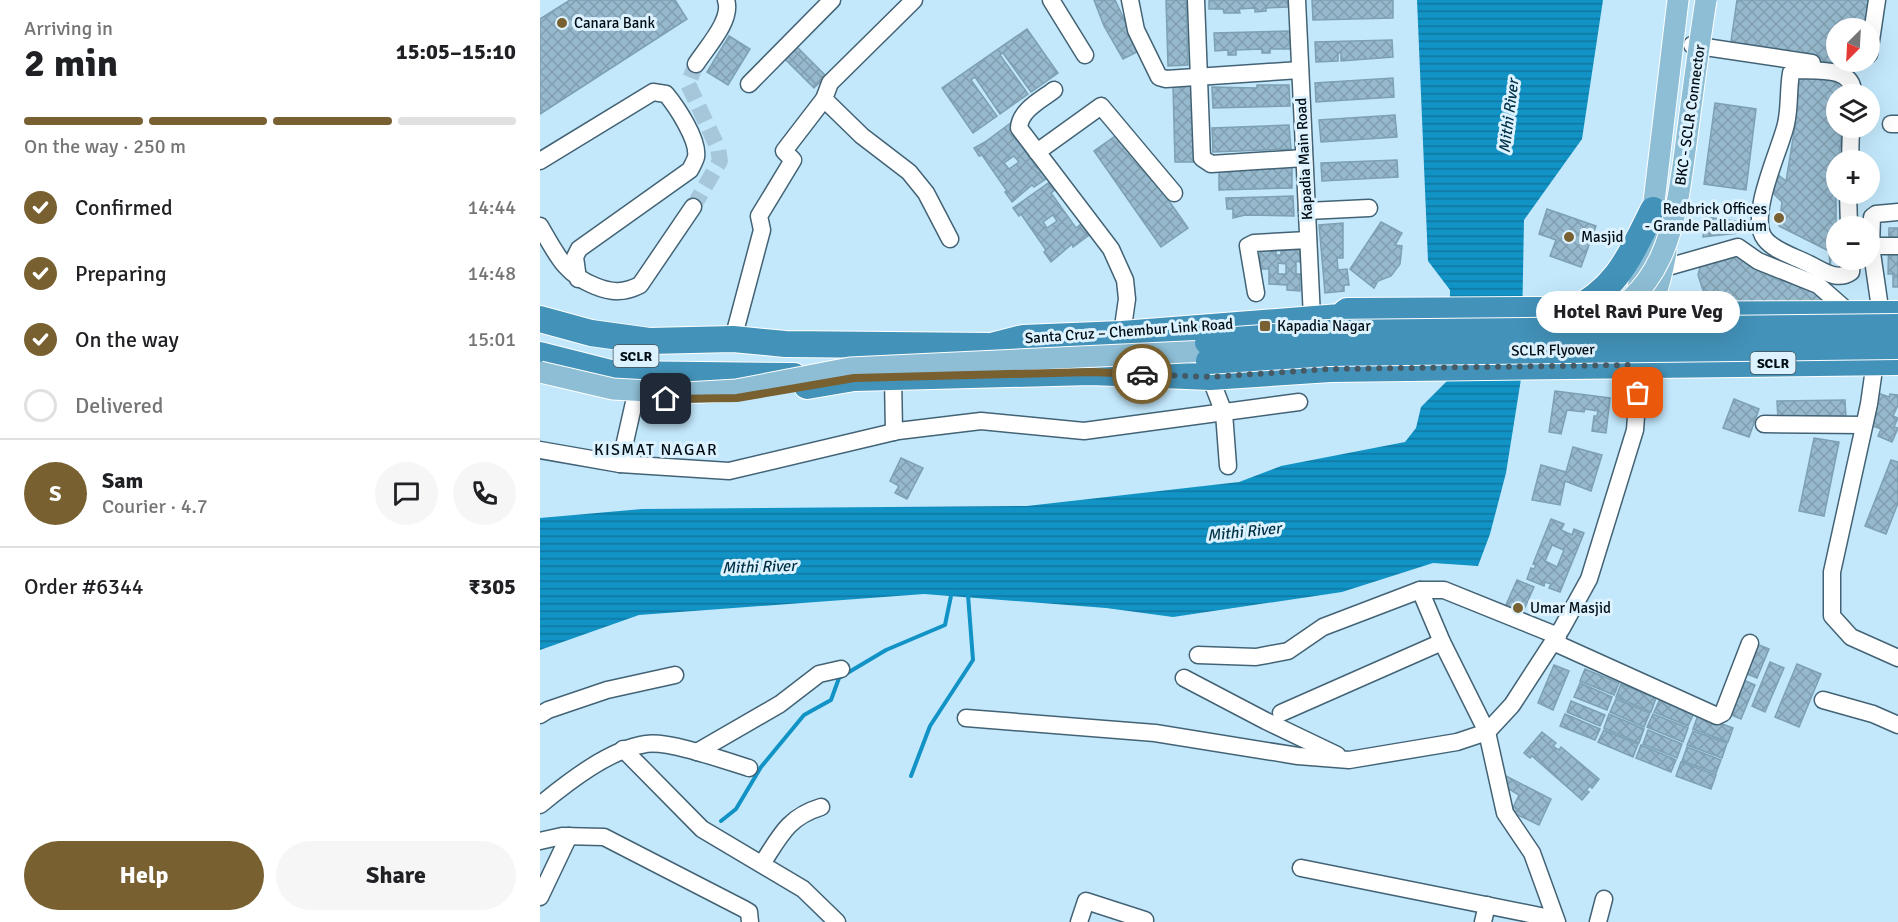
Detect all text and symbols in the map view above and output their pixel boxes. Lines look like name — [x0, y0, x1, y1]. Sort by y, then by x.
place label: Canara Bank — [574, 14, 656, 32]
text: Arriving in — [24, 16, 113, 41]
marker: Canara Bank — [555, 16, 569, 30]
north arrow — [1826, 18, 1880, 72]
map controls — [1826, 18, 1880, 270]
text: 15:05–15:10 — [396, 38, 516, 65]
text: 2 min — [24, 39, 118, 87]
street label: BKC - SCLR Connector — [1671, 43, 1709, 187]
water label: Mithi River — [1495, 76, 1524, 154]
button: layers — [1826, 84, 1880, 138]
street label: Kapadia Main Road — [1292, 97, 1316, 221]
text: On the way · 250 m — [24, 134, 186, 159]
button: + — [1826, 150, 1880, 204]
icon: check — [24, 191, 57, 224]
text: Confirmed — [75, 194, 173, 221]
text: 14:44 — [467, 195, 516, 220]
place label: Redbrick Offices - Grande Palladium — [1645, 200, 1767, 235]
marker: Redbrick Offices - Grande Palladium — [1772, 211, 1786, 225]
button: − — [1826, 216, 1880, 270]
place label: Masjid — [1581, 228, 1624, 246]
marker: Masjid — [1562, 230, 1576, 244]
icon: check — [24, 257, 57, 290]
text: Preparing — [75, 260, 167, 287]
text: 14:48 — [467, 261, 516, 286]
callout: Hotel Ravi Pure Veg — [1536, 291, 1740, 333]
text: Hotel Ravi Pure Veg — [1553, 299, 1723, 324]
street label: Santa Cruz – Chembur Link Road — [1024, 315, 1234, 347]
place label: Kapadia Nagar — [1277, 317, 1371, 335]
marker: Kapadia Nagar — [1258, 319, 1272, 333]
icon: check — [24, 323, 57, 356]
text: On the way — [75, 326, 179, 353]
text: 15:01 — [467, 327, 516, 352]
street label: SCLR Flyover — [1511, 340, 1595, 360]
courier — [1112, 344, 1172, 404]
road number: SCLR — [614, 345, 658, 367]
road number: SCLR — [1750, 352, 1796, 374]
icon: car — [1126, 358, 1159, 391]
pin — [1612, 367, 1663, 418]
pin — [640, 373, 691, 424]
icon: bag — [1621, 376, 1654, 409]
icon: home — [649, 382, 682, 415]
text: Delivered — [75, 392, 163, 419]
district label: KISMAT NAGAR — [594, 440, 718, 460]
button: chat — [375, 462, 438, 525]
button: phone — [453, 462, 516, 525]
text: Sam — [102, 467, 143, 494]
text: S — [49, 480, 62, 507]
text: Courier · 4.7 — [102, 494, 208, 519]
water label: Mithi River — [1206, 518, 1284, 546]
water label: Mithi River — [722, 556, 798, 578]
text: Order #6344 — [24, 573, 144, 600]
text: ₹305 — [468, 573, 516, 600]
place label: Umar Masjid — [1530, 599, 1611, 617]
marker: Umar Masjid — [1511, 601, 1525, 615]
button: Help — [24, 841, 264, 910]
button: Share — [276, 841, 516, 910]

